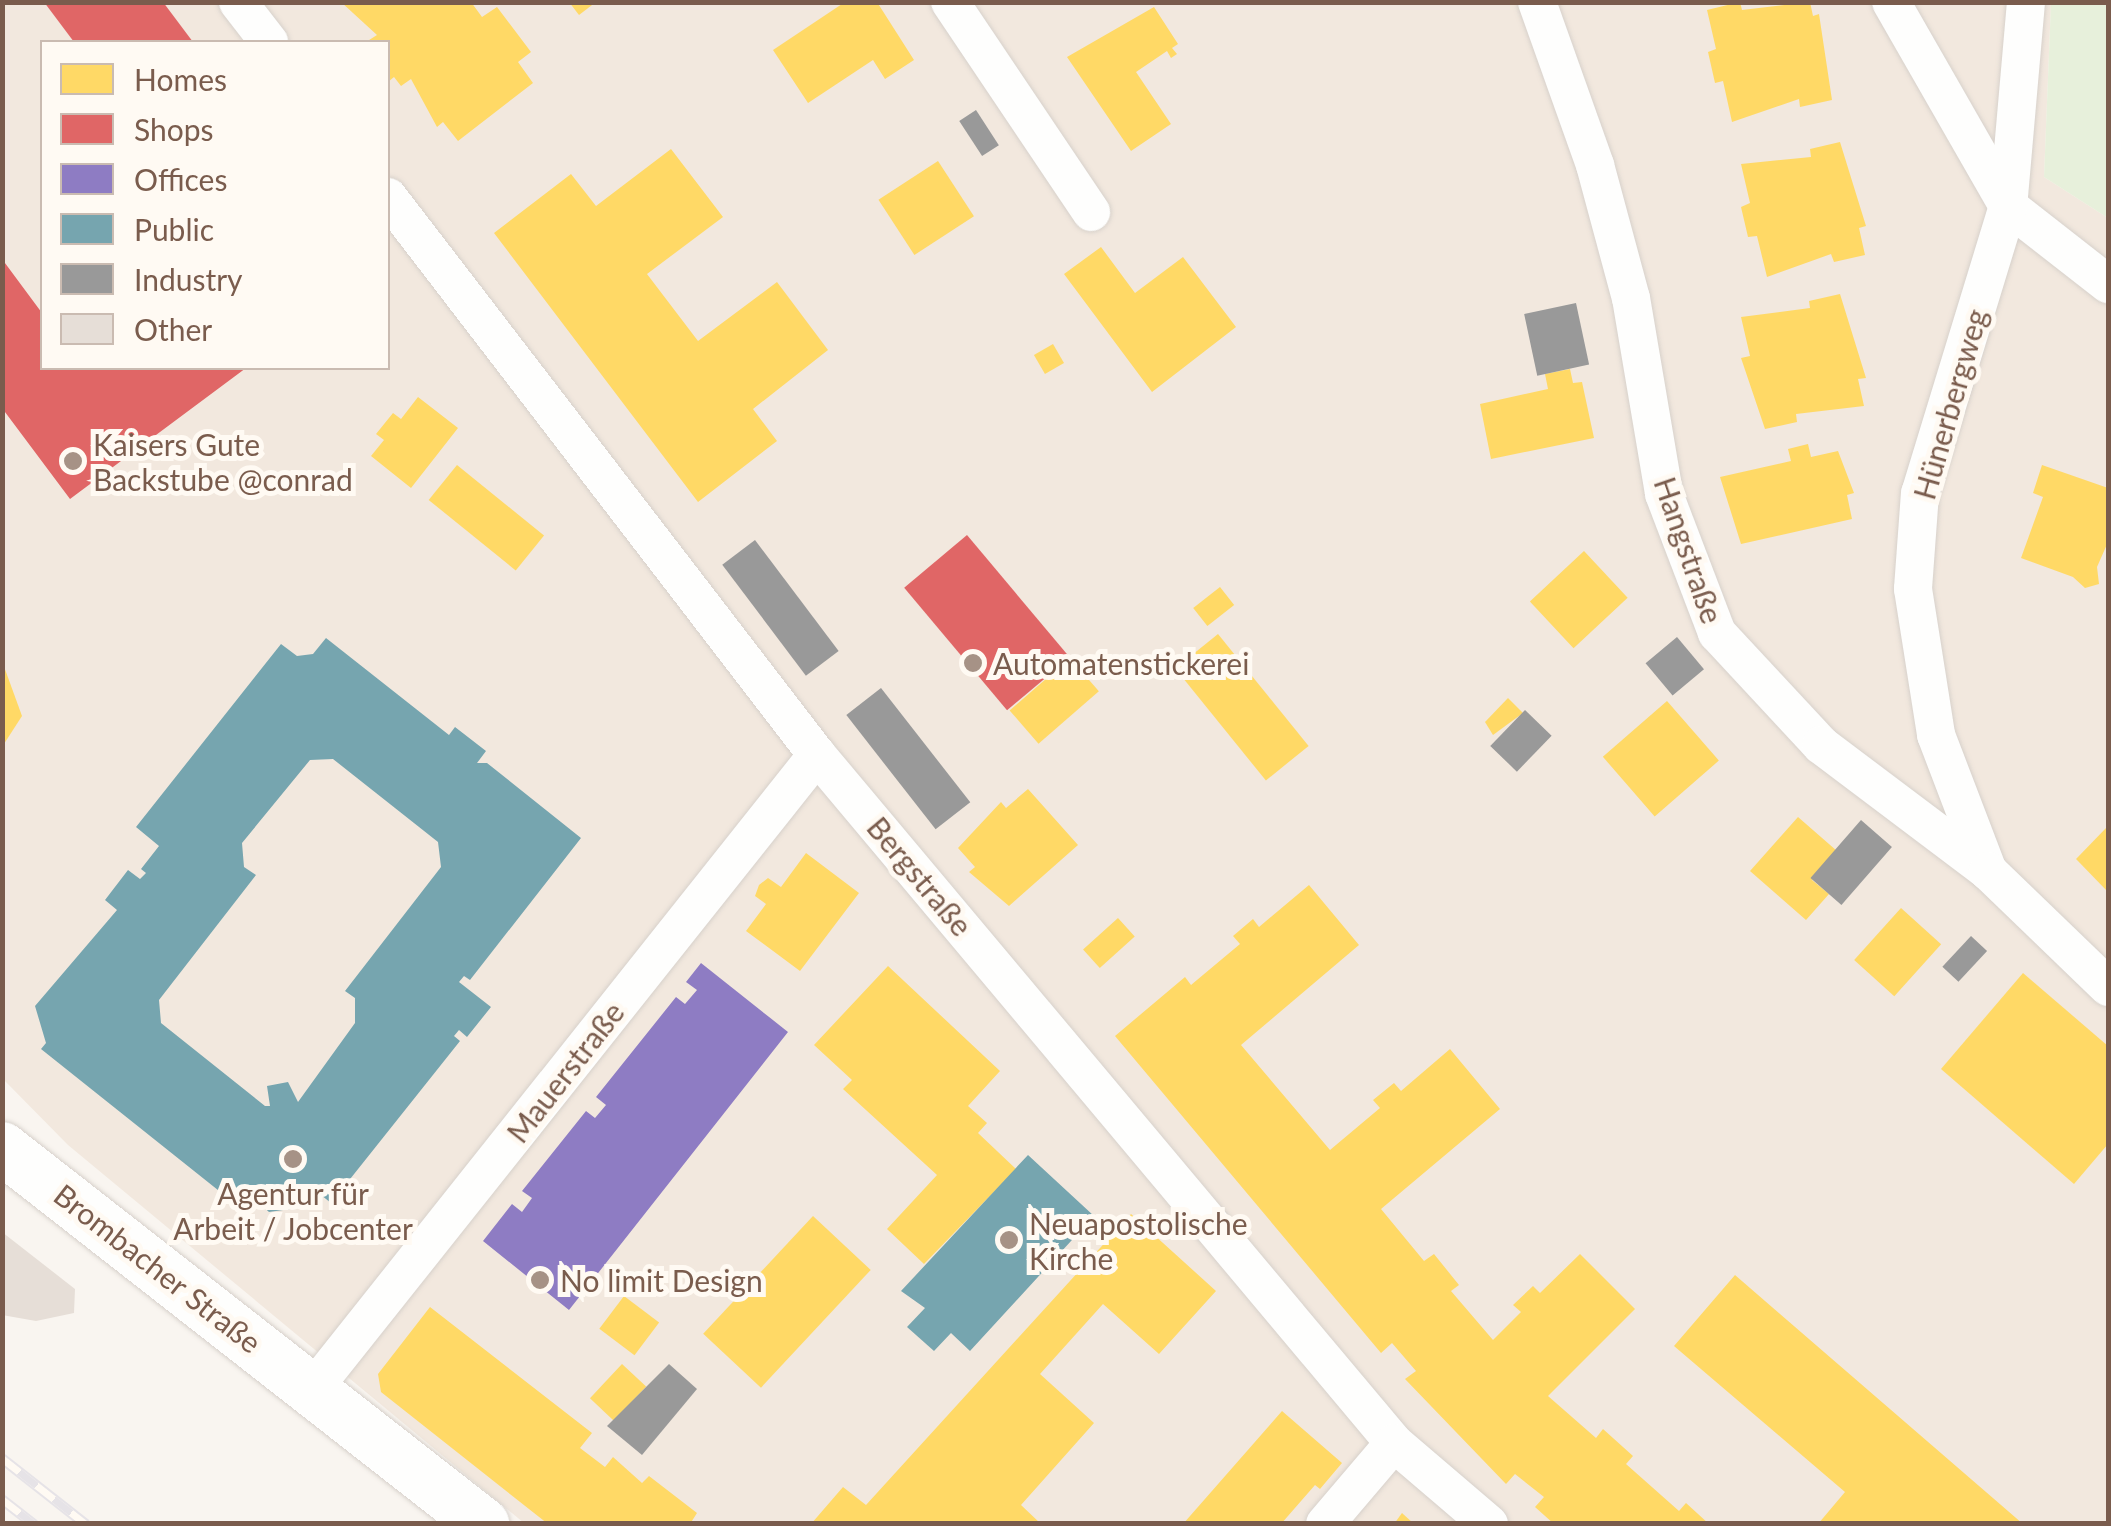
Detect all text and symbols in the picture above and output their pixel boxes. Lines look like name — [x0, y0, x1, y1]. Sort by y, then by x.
legend — [40, 40, 390, 370]
text: Homes — [134, 61, 227, 97]
text: Shops — [134, 111, 214, 147]
text: Offices — [134, 161, 227, 197]
text: Public — [134, 211, 214, 247]
text: Industry — [134, 261, 243, 297]
street label: Hünerbergweg — [1906, 305, 1994, 503]
text: Other — [134, 311, 212, 347]
place label: Kaisers Gute Backstube @conrad — [93, 426, 353, 496]
marker: Kaisers Gute Backstube @conrad — [62, 450, 84, 472]
street label: Hangstraße — [1647, 472, 1731, 628]
place label: Automatenstickerei — [993, 645, 1249, 681]
marker: Automatenstickerei — [962, 652, 984, 674]
street label: Bergstraße — [860, 809, 980, 943]
street label: Mauerstraße — [499, 995, 631, 1149]
marker: Agentur für Arbeit / Jobcenter — [282, 1148, 304, 1170]
place label: Agentur für Arbeit / Jobcenter — [173, 1175, 413, 1246]
street label: Brombacher Straße — [47, 1176, 269, 1360]
place label: Neuapostolische Kirche — [1029, 1205, 1248, 1276]
marker: Neuapostolische Kirche — [998, 1229, 1020, 1251]
place label: No limit Design — [560, 1262, 763, 1298]
marker: No limit Design — [529, 1269, 551, 1291]

